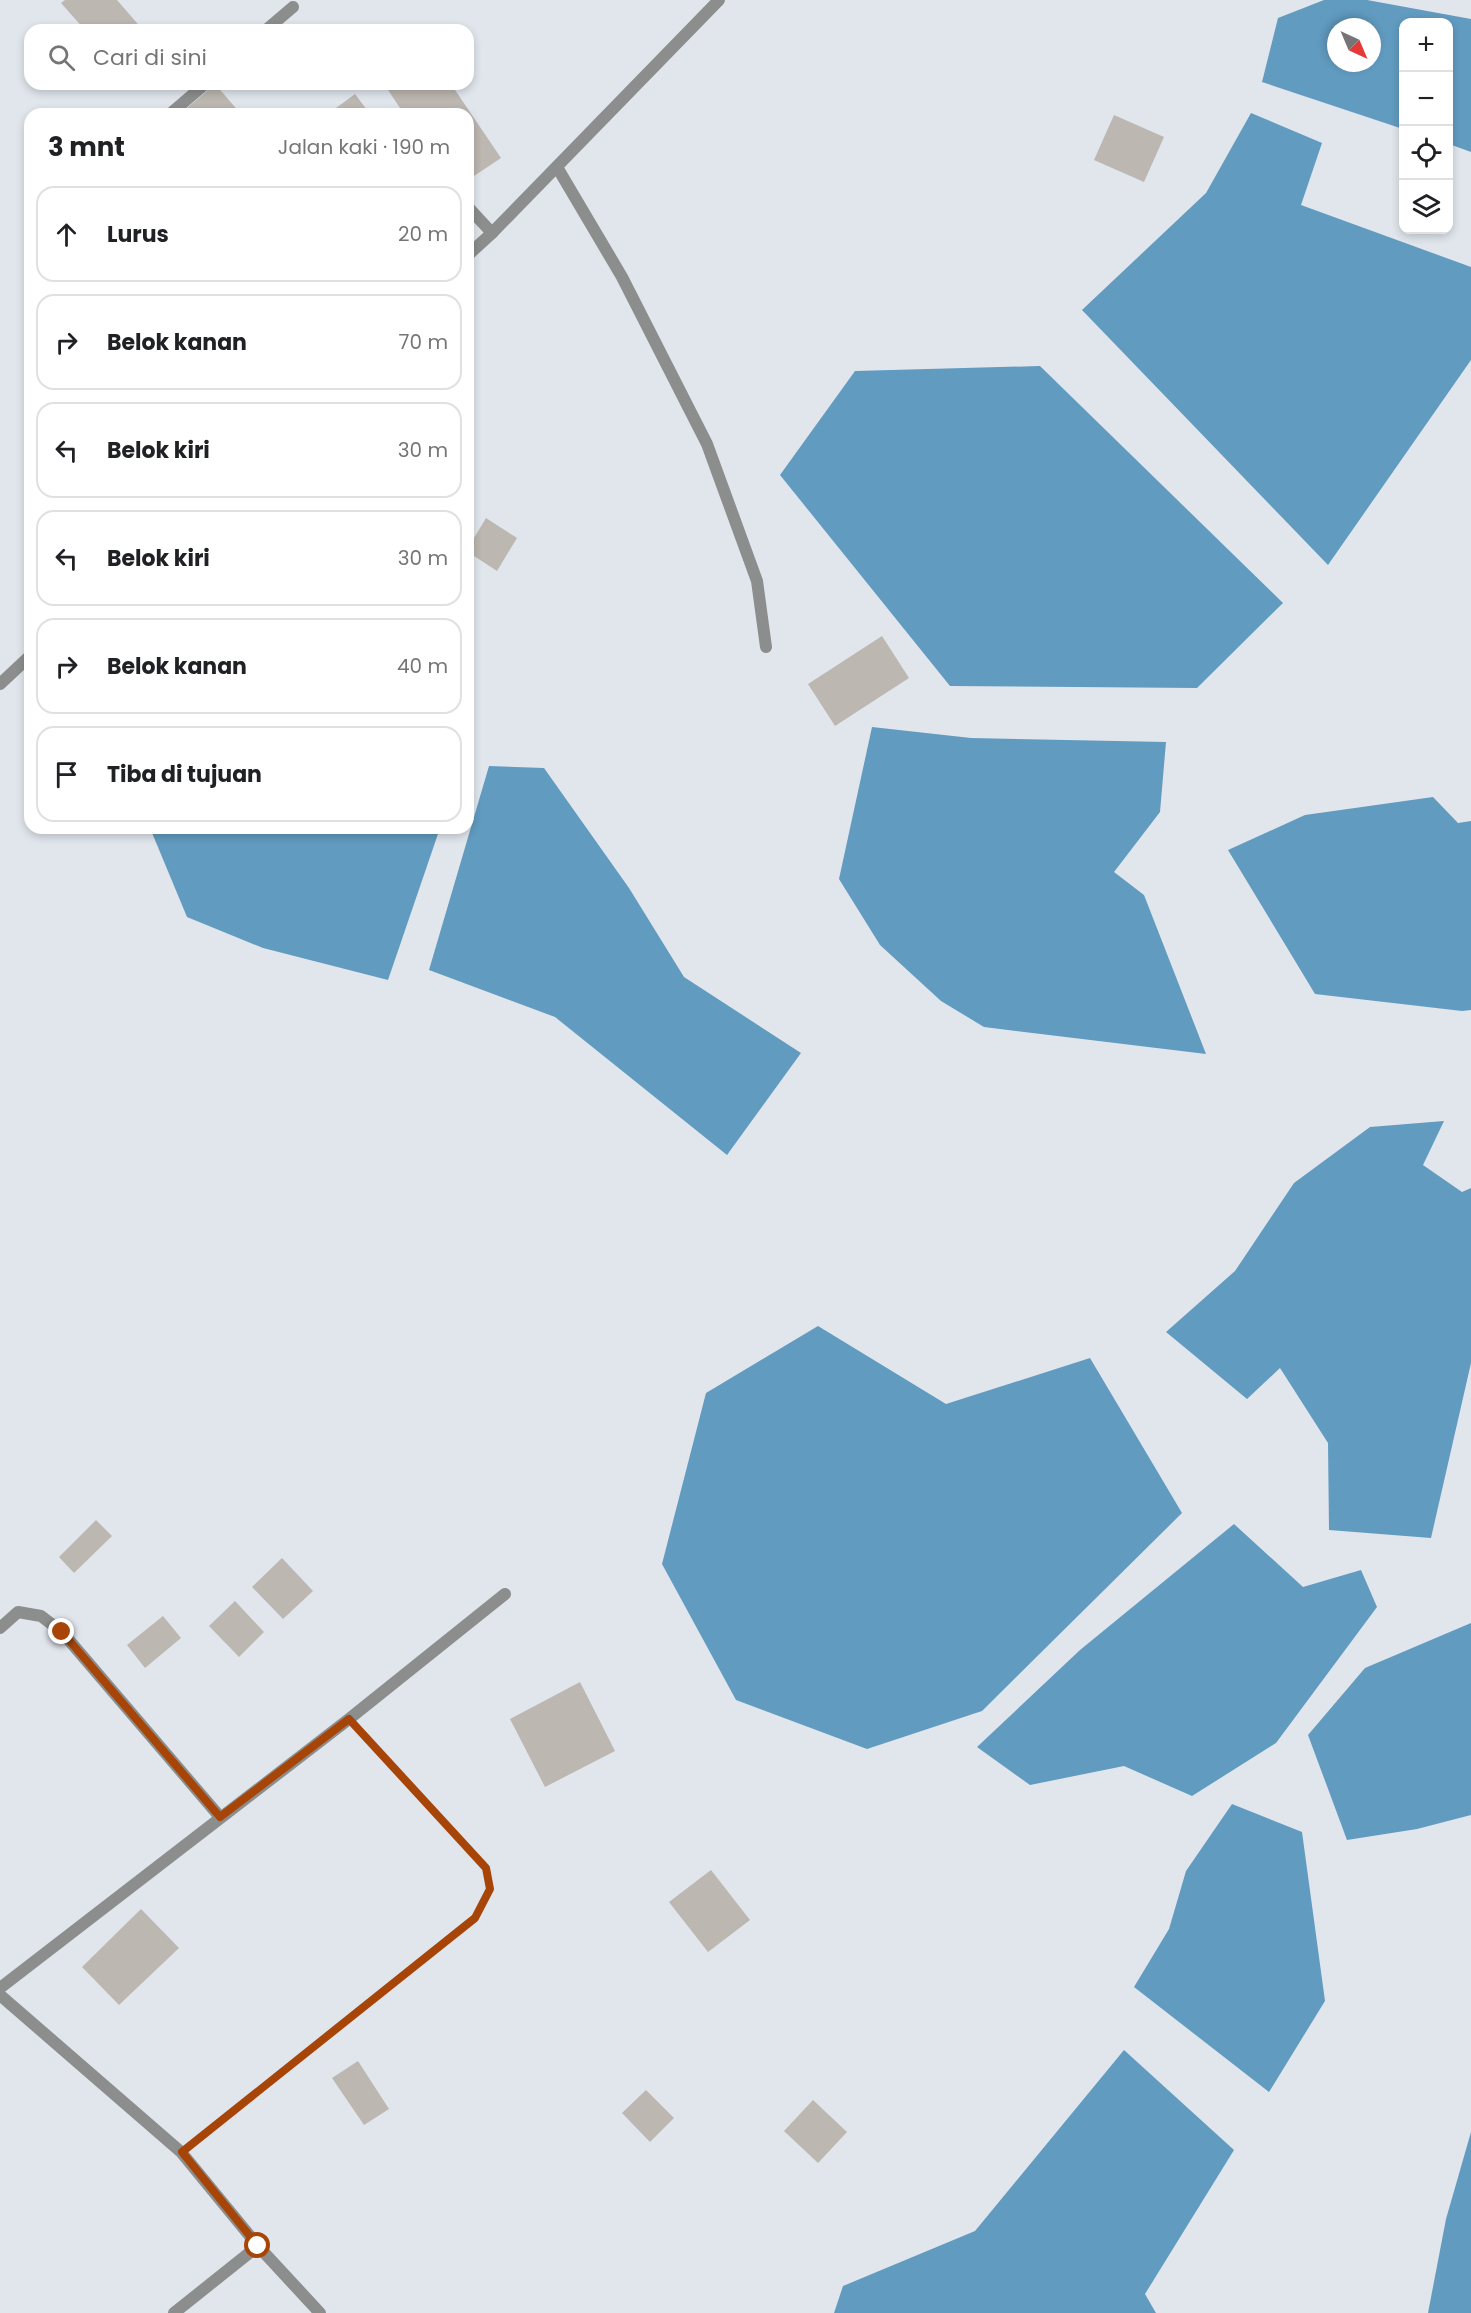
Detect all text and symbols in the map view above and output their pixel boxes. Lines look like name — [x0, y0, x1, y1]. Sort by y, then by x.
north arrow — [1327, 18, 1381, 72]
map controls — [1399, 18, 1453, 234]
button: + — [1399, 18, 1453, 72]
search box — [24, 24, 474, 90]
icon: search — [45, 41, 78, 74]
text: Cari di sini — [93, 42, 207, 73]
button: − — [1399, 72, 1453, 126]
button: locate — [1399, 126, 1453, 180]
text: 3 mnt — [48, 129, 125, 165]
text: Jalan kaki · 190 m — [278, 133, 450, 161]
button: layers — [1399, 180, 1453, 234]
icon: ahead — [50, 218, 83, 251]
text: Lurus — [107, 219, 169, 250]
text: 20 m — [398, 220, 448, 248]
icon: right — [50, 326, 83, 359]
text: Belok kanan — [107, 327, 247, 358]
text: 70 m — [399, 328, 448, 356]
icon: left — [50, 434, 83, 467]
text: Belok kiri — [107, 435, 210, 466]
text: 30 m — [398, 436, 448, 464]
icon: left — [50, 542, 83, 575]
text: Belok kiri — [107, 543, 210, 574]
text: 30 m — [398, 544, 448, 572]
icon: right — [50, 650, 83, 683]
text: Belok kanan — [107, 651, 247, 682]
text: 40 m — [397, 652, 448, 680]
icon: arrive — [50, 758, 83, 791]
text: Tiba di tujuan — [107, 759, 262, 790]
route end — [48, 1618, 74, 1644]
route start — [244, 2232, 270, 2258]

